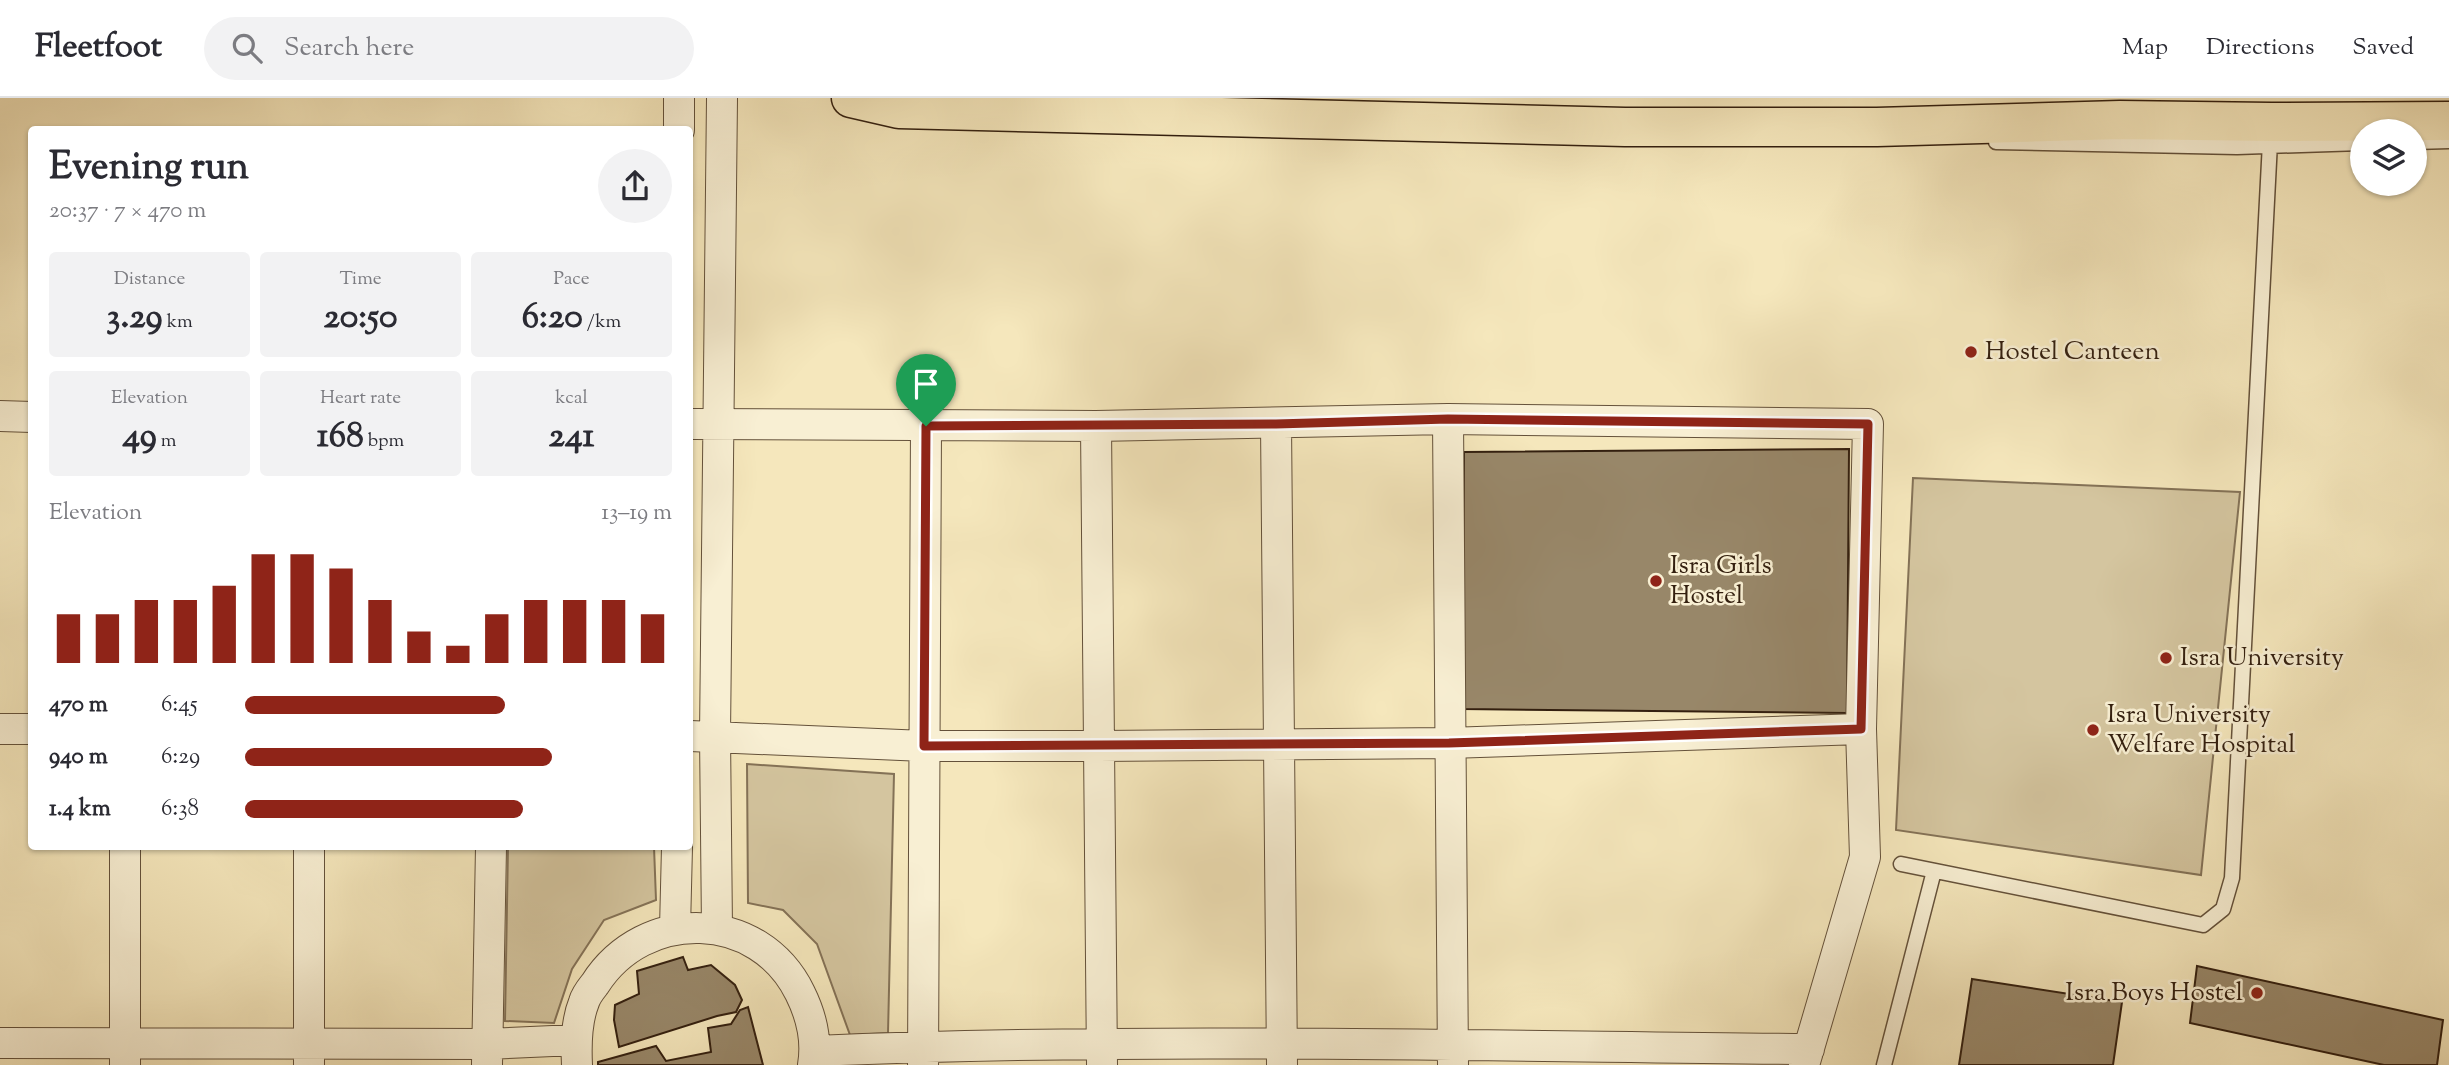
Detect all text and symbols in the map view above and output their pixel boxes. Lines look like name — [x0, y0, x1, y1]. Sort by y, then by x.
search box — [204, 17, 694, 80]
text: Fleetfoot — [35, 24, 162, 72]
icon: search — [228, 29, 266, 67]
text: Search here — [284, 30, 414, 67]
text: Map — [2122, 31, 2168, 65]
text: Directions — [2206, 31, 2314, 65]
text: Saved — [2352, 31, 2414, 65]
map controls — [2350, 119, 2427, 196]
button: layers — [2350, 119, 2427, 196]
text: Evening run — [49, 142, 249, 196]
button: share — [598, 149, 672, 223]
text: 20:37 · 7 × 470 m — [49, 195, 206, 228]
text: Distance — [114, 266, 185, 293]
text: Time — [339, 266, 382, 293]
text: Pace — [553, 266, 590, 293]
text: 3.29 — [106, 293, 163, 344]
text: 20:50 — [323, 293, 398, 344]
text: 6:20 — [522, 293, 583, 344]
text: km — [163, 309, 193, 336]
text: /km — [583, 309, 621, 336]
place label: Hostel Canteen — [1985, 334, 2160, 371]
marker: Hostel Canteen — [1963, 344, 1979, 360]
pin — [896, 354, 956, 426]
icon: arrive — [907, 365, 945, 403]
text: Elevation — [111, 385, 188, 412]
text: Heart rate — [320, 385, 401, 412]
text: kcal — [555, 385, 588, 412]
text: 49 — [122, 412, 157, 463]
text: 168 — [317, 412, 364, 463]
text: 241 — [549, 412, 594, 463]
text: m — [157, 428, 177, 455]
text: bpm — [364, 428, 404, 455]
text: Elevation — [49, 497, 142, 530]
text: 13–19 m — [601, 497, 672, 530]
place label: Isra Girls Hostel — [1670, 548, 1772, 615]
marker: Isra Girls Hostel — [1648, 573, 1664, 589]
place label: Isra University — [2180, 640, 2344, 677]
marker: Isra University — [2158, 650, 2174, 666]
text: 470 m — [49, 689, 108, 722]
text: 6:45 — [161, 689, 198, 722]
place label: Isra University Welfare Hospital — [2107, 697, 2295, 764]
marker: Isra University Welfare Hospital — [2085, 722, 2101, 738]
text: 940 m — [49, 741, 108, 774]
text: 6:29 — [161, 741, 200, 774]
text: 1.4 km — [49, 793, 111, 826]
text: 6:38 — [161, 793, 199, 826]
place label: Isra Boys Hostel — [2065, 975, 2243, 1012]
marker: Isra Boys Hostel — [2249, 985, 2265, 1001]

